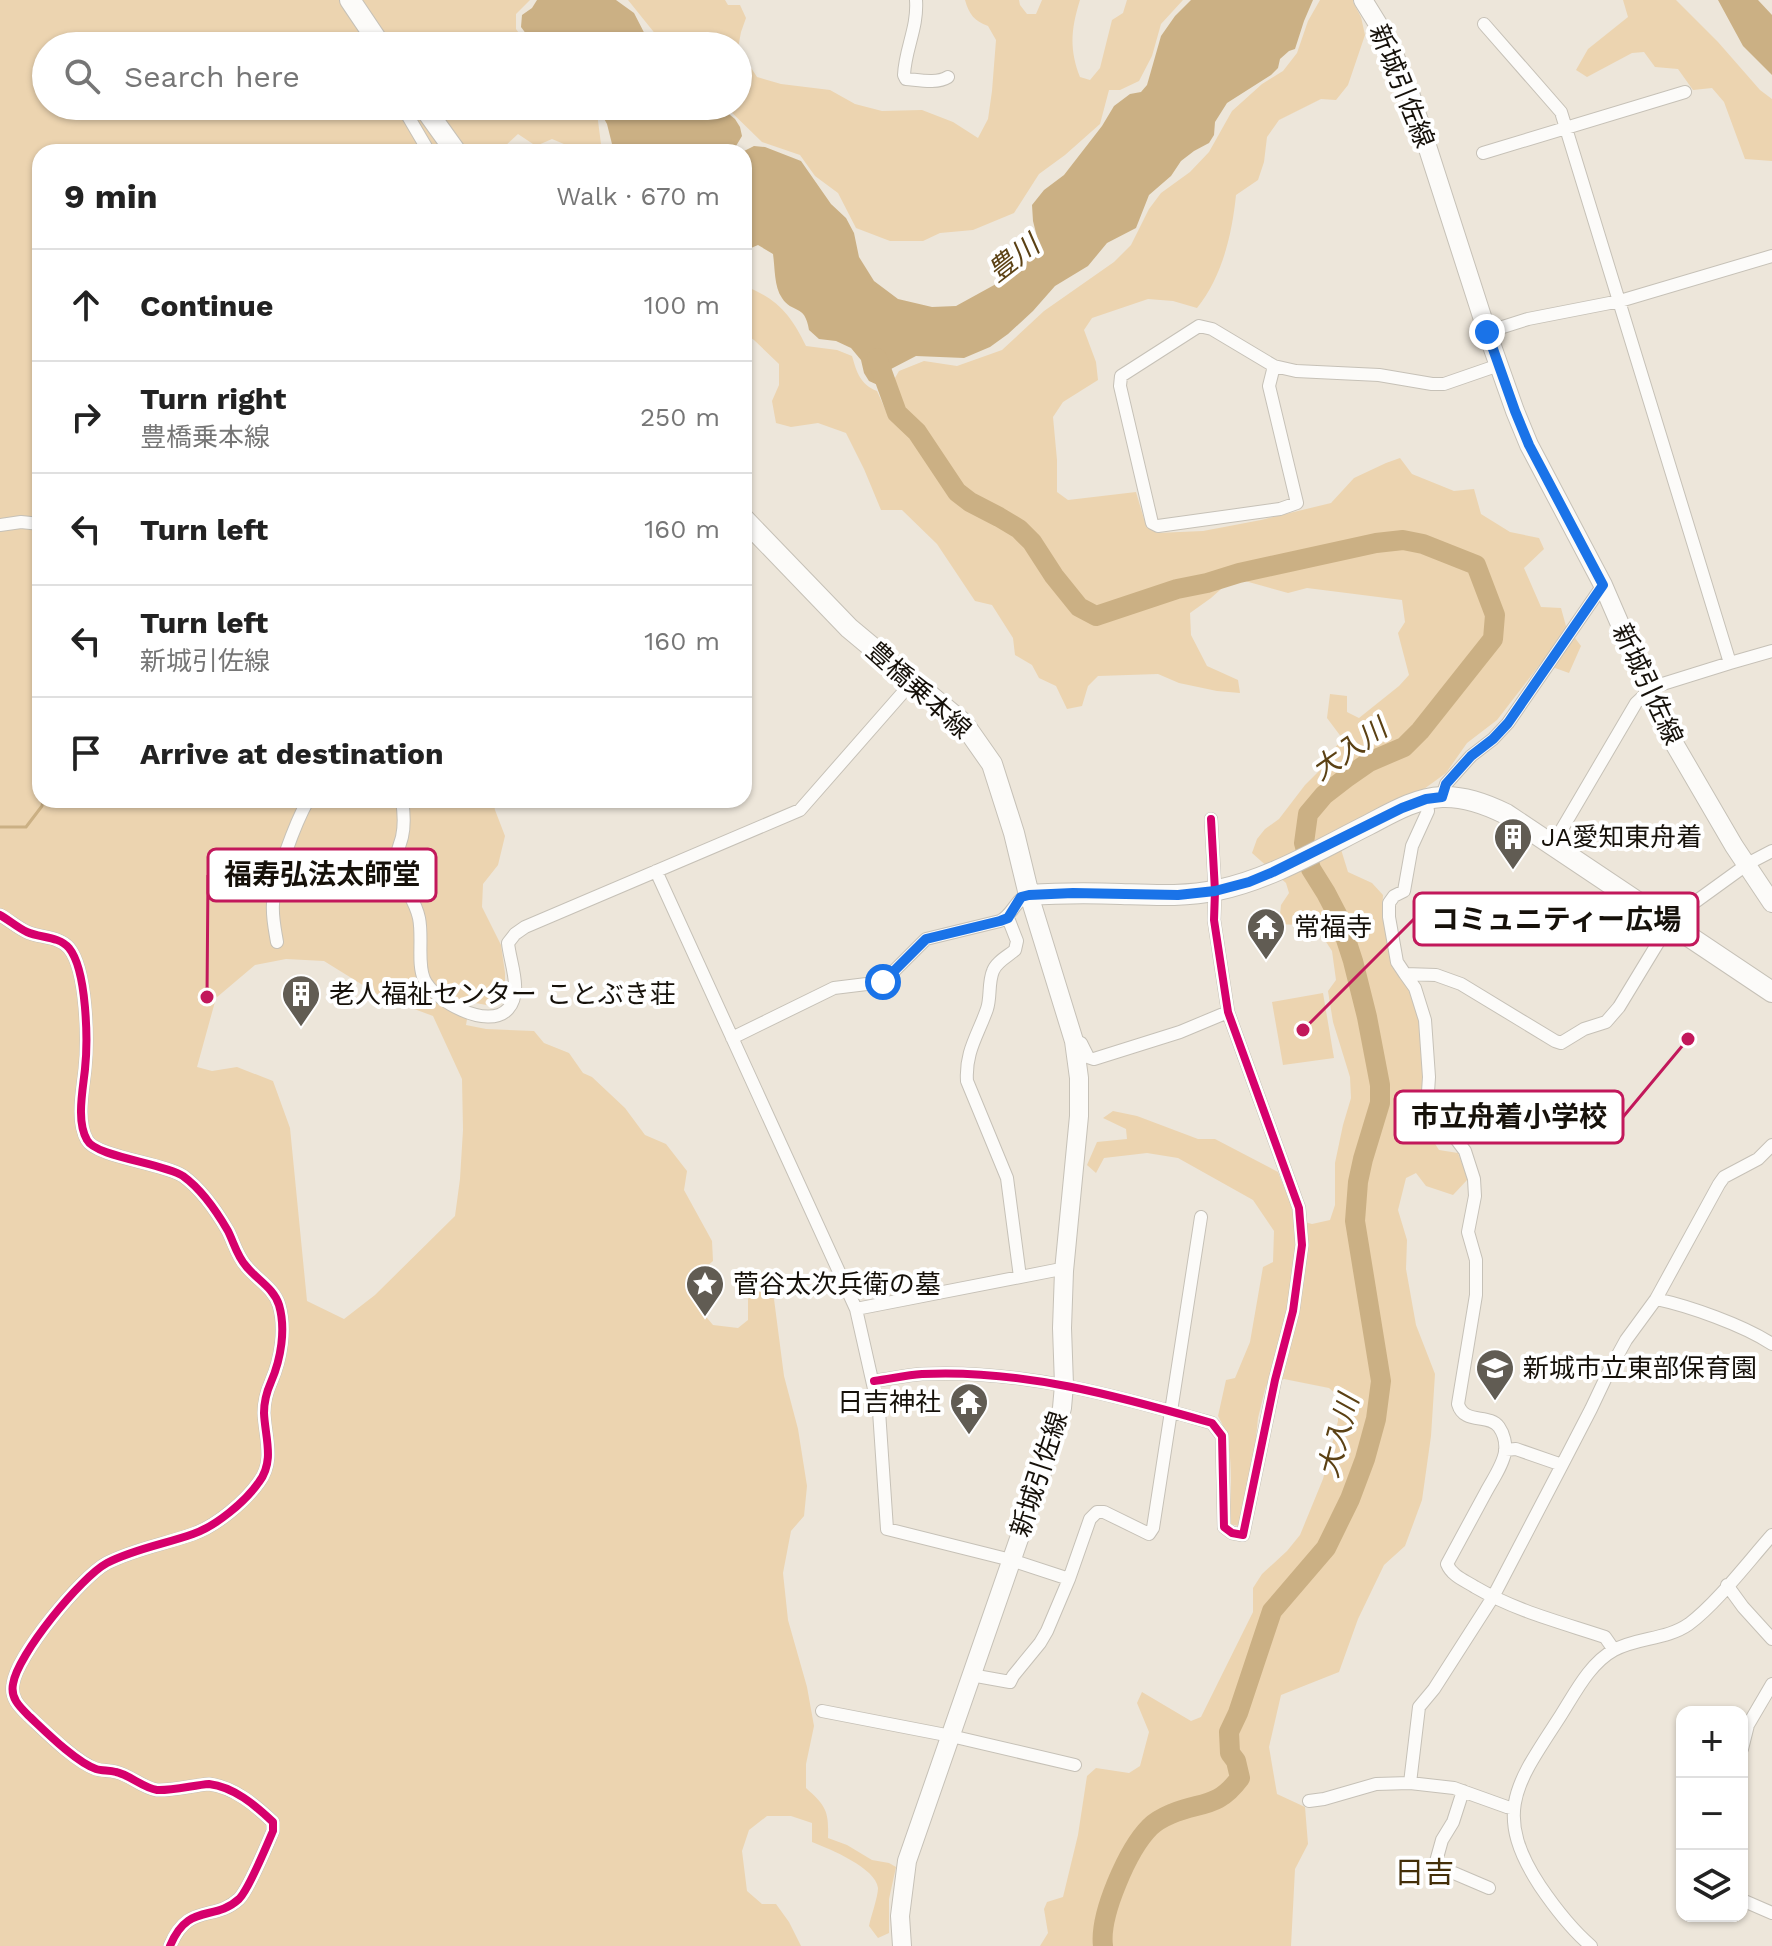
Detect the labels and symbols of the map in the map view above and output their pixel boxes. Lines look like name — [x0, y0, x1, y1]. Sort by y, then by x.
street label: 新城引佐線 — [1364, 20, 1440, 152]
water label: 豊川 — [981, 226, 1048, 289]
route end — [1469, 314, 1505, 350]
street label: 新城引佐線 — [1607, 619, 1689, 749]
street label: 豊橋乗本線 — [861, 635, 977, 745]
water label: 大入川 — [1305, 710, 1396, 787]
building icon: JA愛知東舟着 — [1492, 816, 1534, 871]
place label: JA愛知東舟着 — [1541, 822, 1702, 852]
callout: 福寿弘法太師堂 — [208, 849, 436, 901]
text: 福寿弘法太師堂 — [224, 858, 420, 891]
callout: コミュニティー広場 — [1414, 893, 1698, 945]
text: コミュニティー広場 — [1431, 903, 1681, 936]
temple icon: 常福寺 — [1245, 906, 1287, 961]
place label: 常福寺 — [1294, 912, 1372, 942]
route start — [865, 964, 901, 1000]
building icon: 老人福祉センター ことぶき荘 — [280, 973, 322, 1028]
place label: 老人福祉センター ことぶき荘 — [329, 979, 676, 1009]
callout: 市立舟着小学校 — [1395, 1091, 1623, 1143]
text: 市立舟着小学校 — [1411, 1100, 1607, 1133]
place icon: 菅谷太次兵衛の墓 — [684, 1263, 726, 1318]
place label: 菅谷太次兵衛の墓 — [733, 1269, 941, 1299]
school or university icon: 新城市立東部保育園 — [1474, 1347, 1516, 1402]
place label: 新城市立東部保育園 — [1523, 1353, 1757, 1383]
temple icon: 日吉神社 — [948, 1381, 990, 1436]
place label: 日吉神社 — [837, 1387, 941, 1417]
water label: 大入川 — [1312, 1388, 1366, 1481]
street label: 新城引佐線 — [1005, 1408, 1073, 1540]
district label: 日吉 — [1394, 1855, 1454, 1890]

